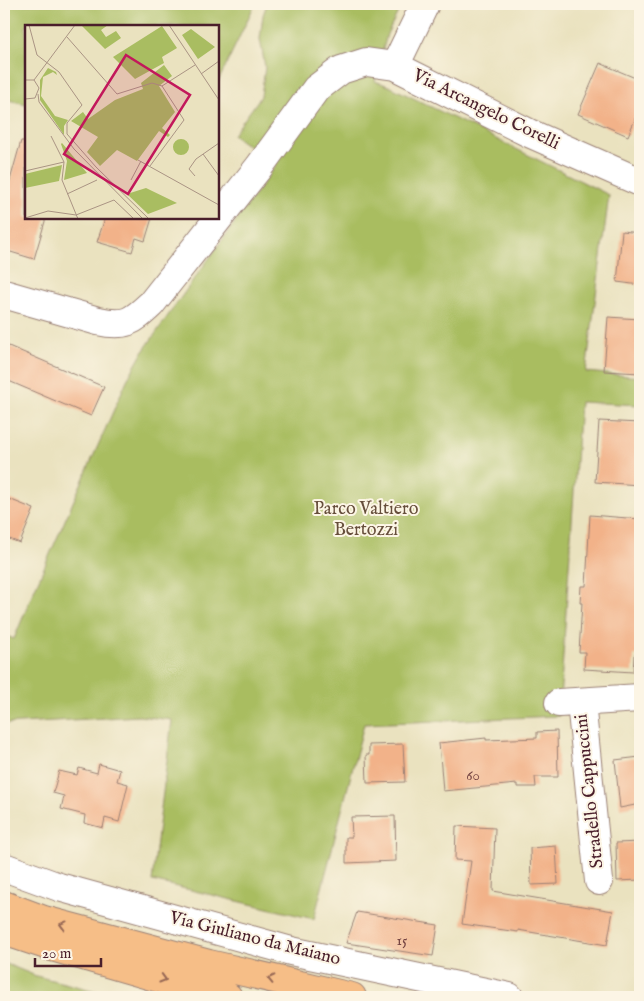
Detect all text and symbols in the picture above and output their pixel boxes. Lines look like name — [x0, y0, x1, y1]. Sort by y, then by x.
inset map — [25, 25, 219, 219]
street label: Via Arcangelo Corelli — [408, 64, 563, 156]
park label: Parco Valtiero Bertozzi — [314, 498, 419, 542]
street label: Stradello Cappuccini — [570, 712, 610, 869]
house number: 60 — [466, 766, 480, 785]
street label: Via Giuliano da Maiano — [166, 906, 343, 971]
one-way arrow — [58, 920, 67, 931]
house number: 15 — [396, 931, 408, 950]
scale bar — [35, 936, 101, 968]
text: 20 m — [42, 944, 72, 963]
one-way arrow — [158, 974, 166, 984]
one-way arrow — [266, 974, 275, 985]

